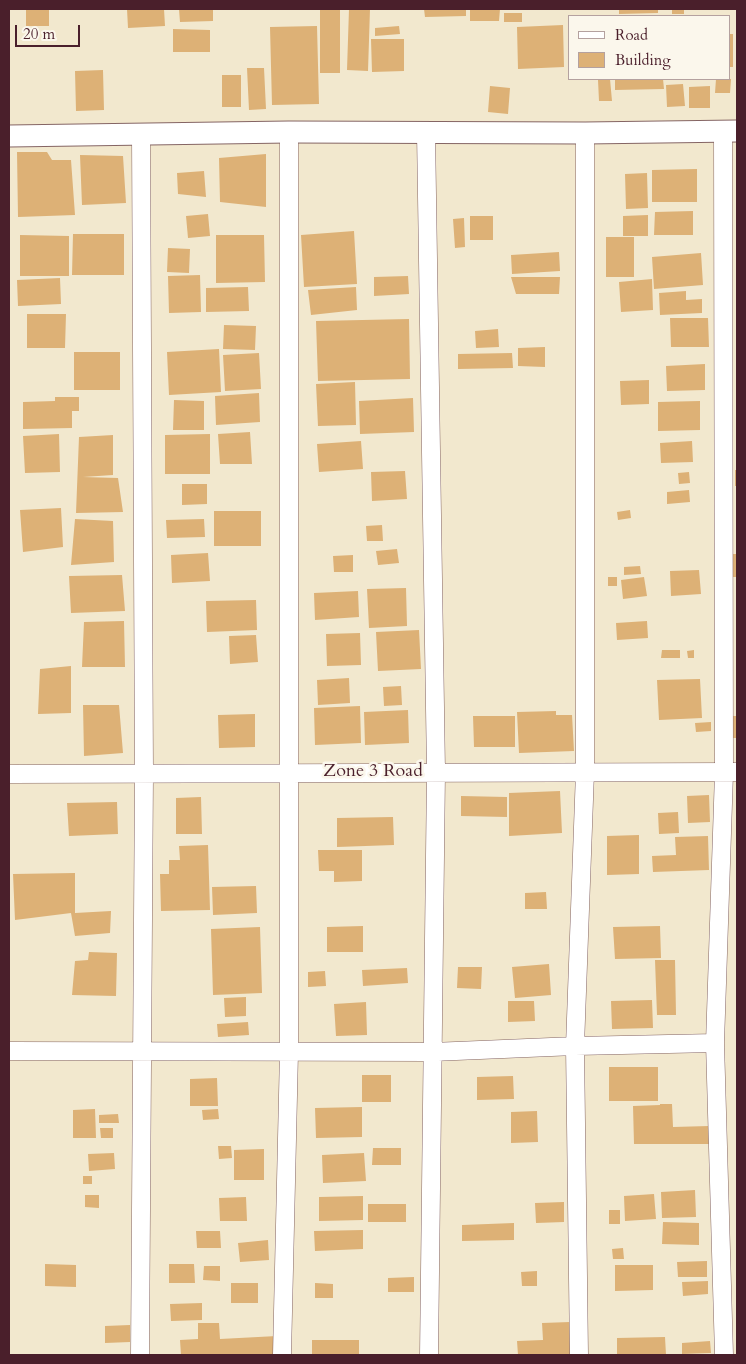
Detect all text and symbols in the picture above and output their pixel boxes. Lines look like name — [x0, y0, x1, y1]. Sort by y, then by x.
scale bar — [18, 15, 82, 47]
legend — [568, 15, 731, 80]
text: 20 m — [23, 24, 55, 44]
text: Road — [615, 25, 648, 45]
text: Building — [615, 50, 671, 70]
street label: Zone 3 Road — [323, 761, 423, 783]

